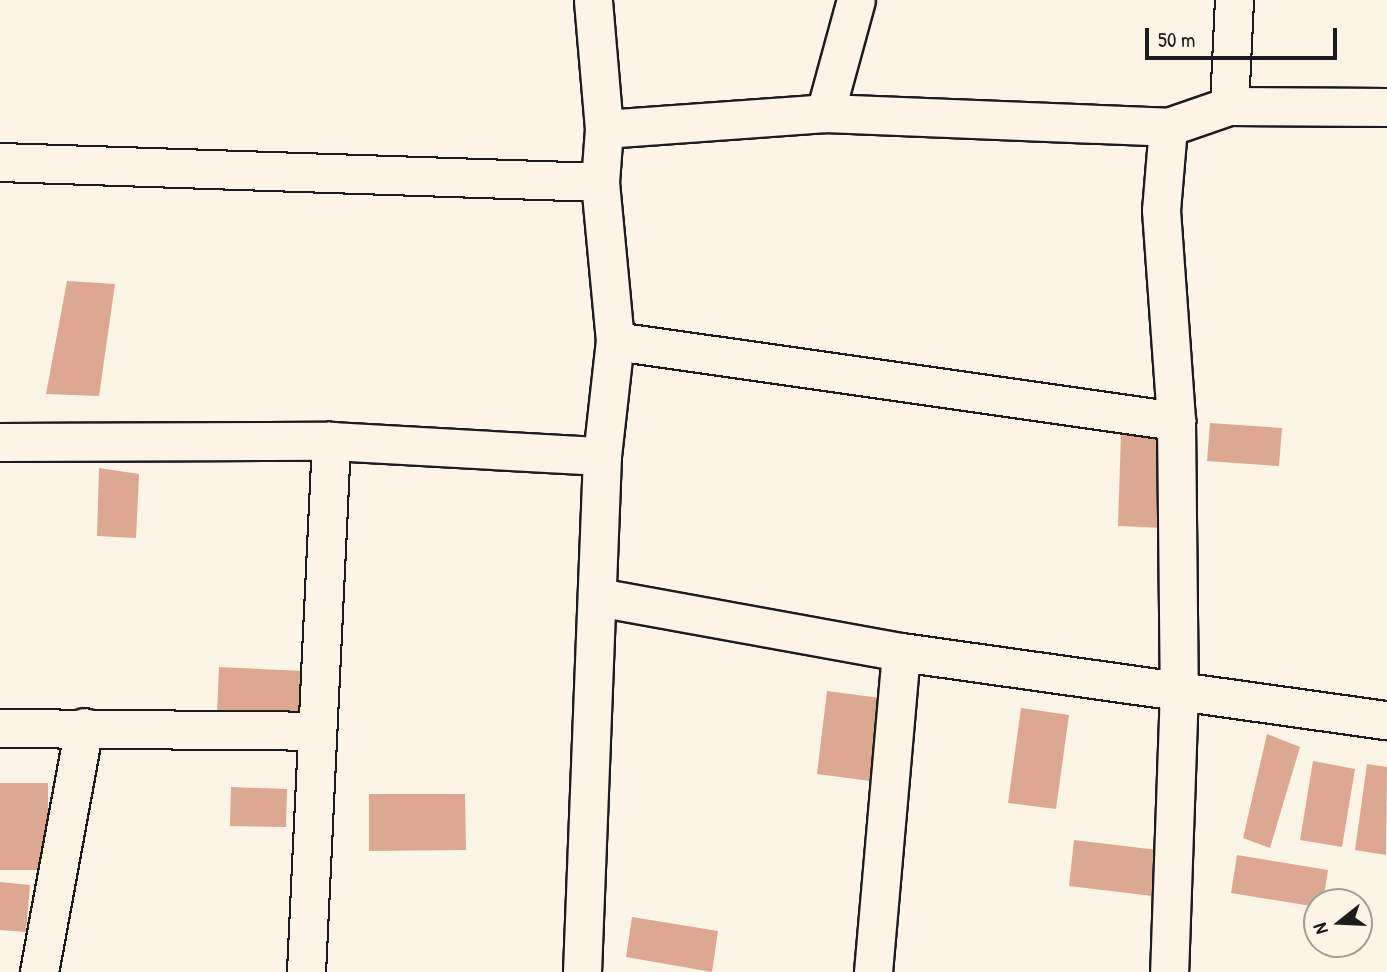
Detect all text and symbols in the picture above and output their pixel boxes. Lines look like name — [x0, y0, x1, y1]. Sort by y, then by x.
scale bar — [1149, 14, 1342, 58]
text: 50 m — [1158, 25, 1195, 54]
north arrow — [1303, 888, 1373, 958]
text: N — [1306, 920, 1334, 938]

